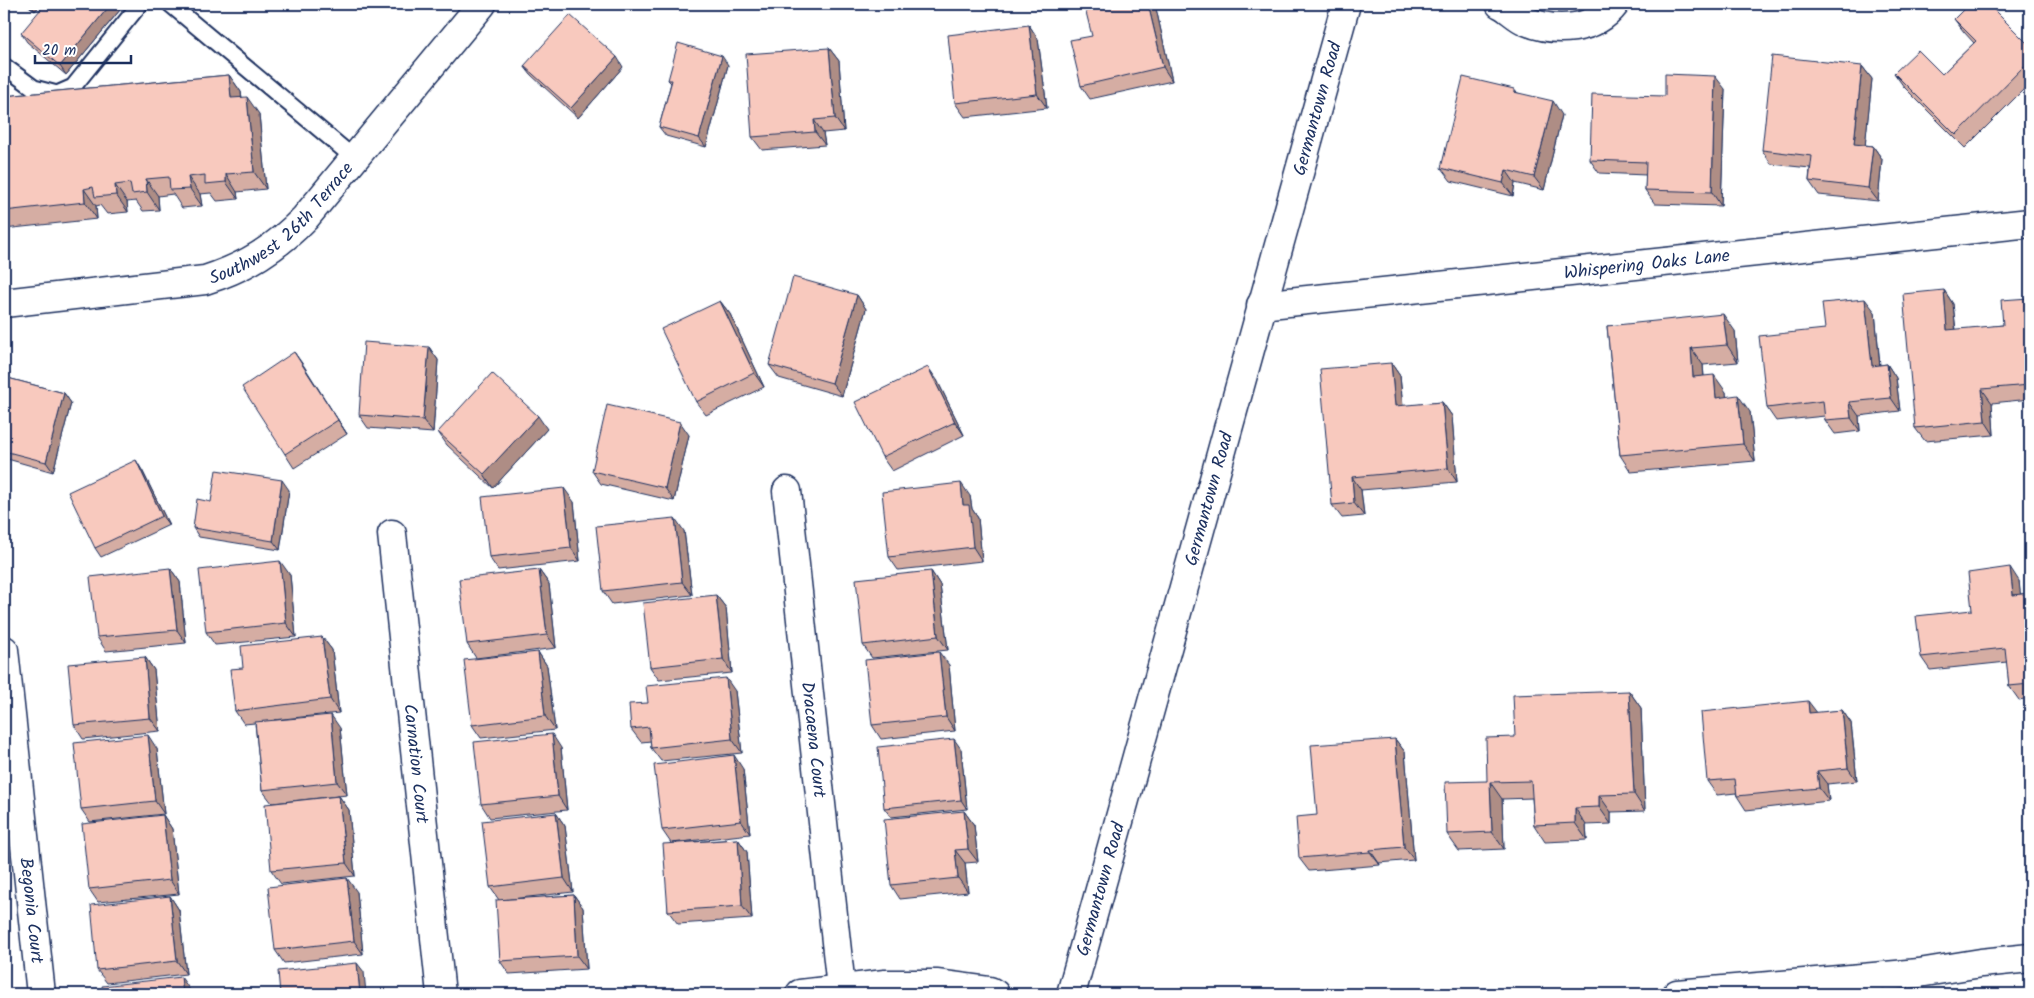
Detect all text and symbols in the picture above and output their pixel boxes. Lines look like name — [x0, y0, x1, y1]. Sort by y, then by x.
scale bar — [35, 32, 131, 64]
street label: Germantown Road — [1286, 38, 1351, 179]
text: 20 m — [42, 39, 76, 63]
street label: Southwest 26th Terrace — [205, 156, 362, 294]
street label: Whispering Oaks Lane — [1562, 242, 1731, 289]
street label: Germantown Road — [1178, 428, 1243, 569]
street label: Dracaena Court — [792, 680, 833, 800]
street label: Carnation Court — [394, 703, 436, 826]
street label: Germantown Road — [1069, 818, 1134, 960]
street label: Begonia Court — [10, 856, 51, 966]

